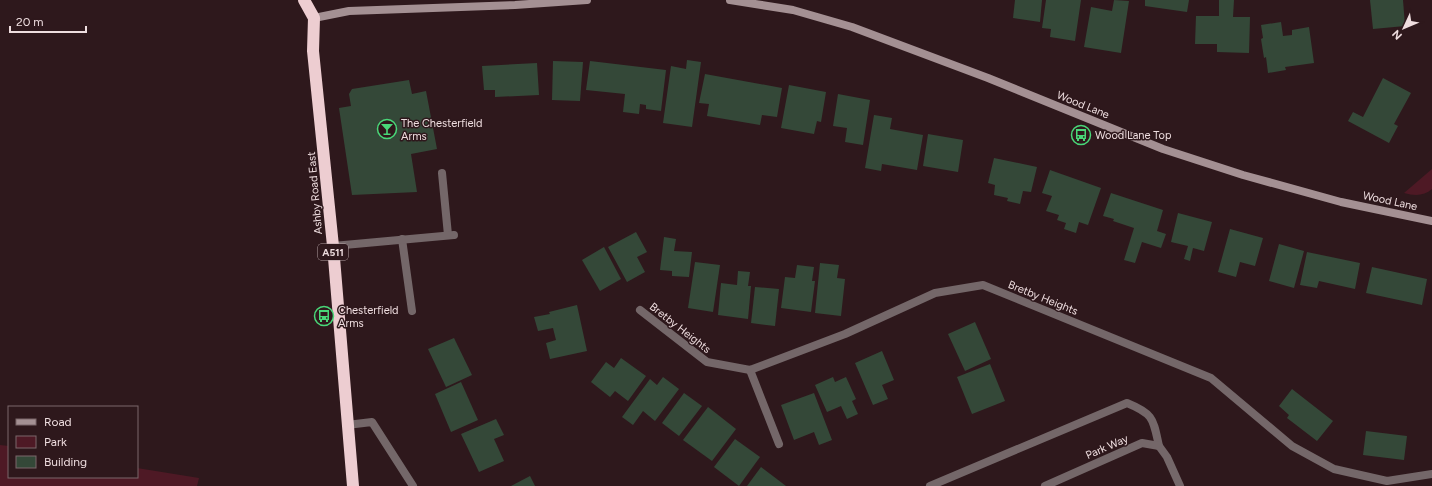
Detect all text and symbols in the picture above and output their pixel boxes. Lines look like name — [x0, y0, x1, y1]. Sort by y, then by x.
scale bar — [10, 8, 86, 34]
north arrow — [1384, 8, 1424, 48]
text: 20 m — [16, 15, 44, 29]
text: N — [1390, 27, 1405, 42]
street label: Wood Lane — [1055, 89, 1111, 121]
place label: The Chesterfield Arms — [401, 117, 482, 143]
bar icon: The Chesterfield Arms — [376, 118, 398, 140]
bus stop icon: Wood Lane Top — [1070, 124, 1092, 146]
place label: Wood Lane Top — [1095, 129, 1172, 142]
street label: Ashby Road East — [305, 151, 325, 235]
street label: Wood Lane — [1361, 189, 1419, 213]
road number: A511 — [318, 244, 348, 260]
street label: Bretby Heights — [1006, 278, 1080, 318]
street label: Bretby Heights — [647, 300, 713, 356]
place label: Chesterfield Arms — [338, 304, 399, 330]
bus stop icon: Chesterfield Arms — [313, 305, 335, 327]
legend — [8, 406, 138, 478]
text: Road — [44, 415, 72, 429]
street label: Park Way — [1084, 432, 1130, 462]
text: Park — [44, 435, 67, 449]
text: Building — [44, 455, 87, 469]

